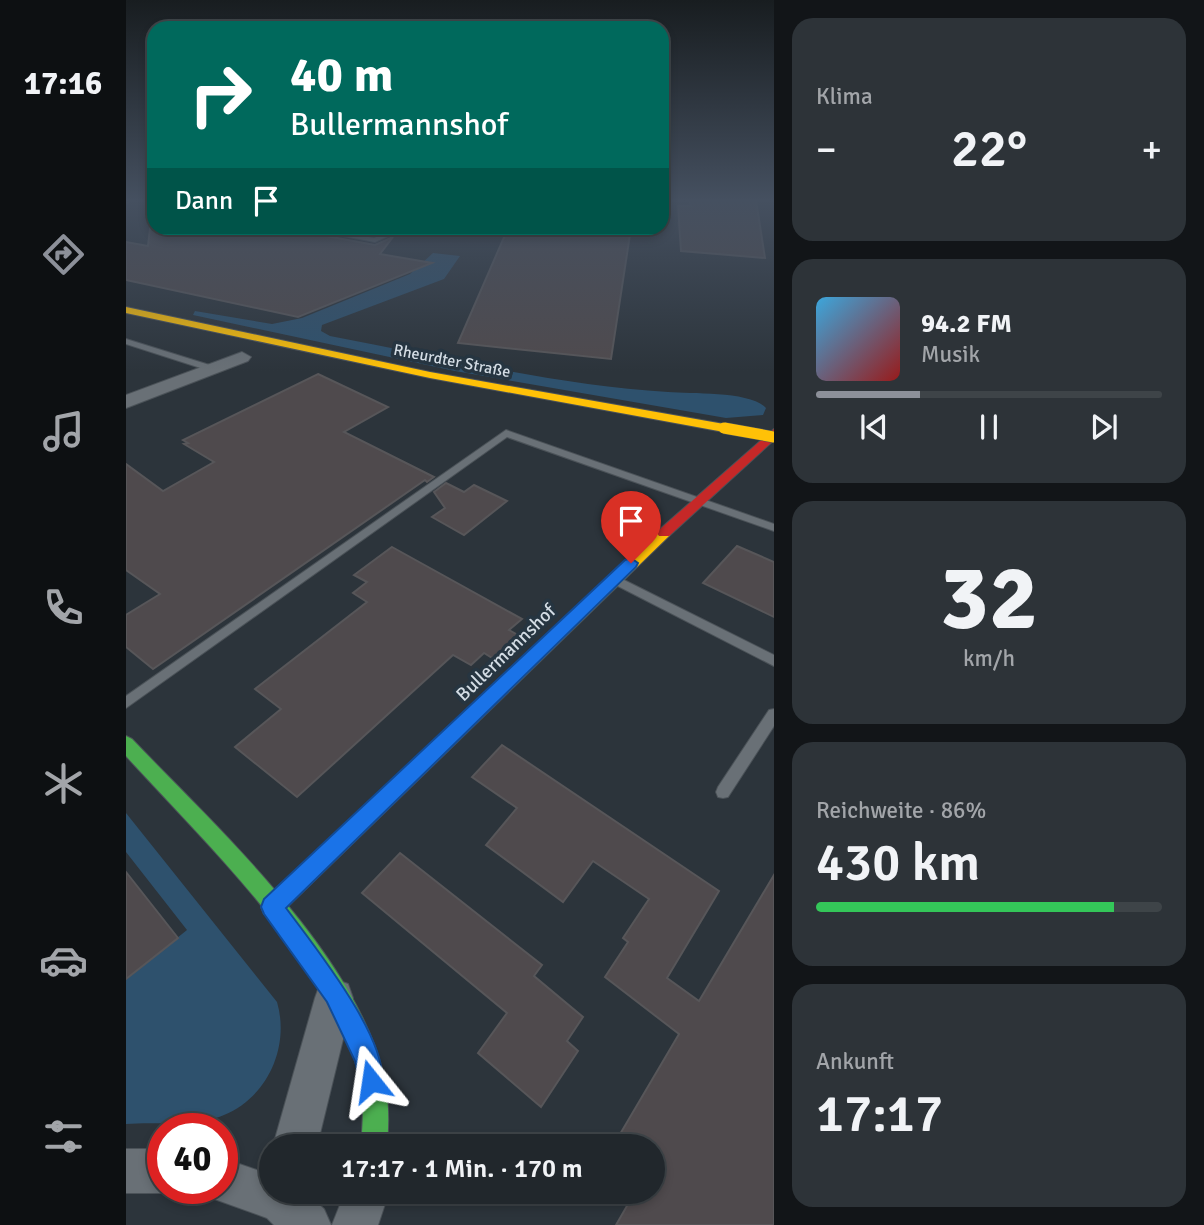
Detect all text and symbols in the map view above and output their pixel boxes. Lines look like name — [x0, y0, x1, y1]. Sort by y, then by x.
text: 40 m — [290, 45, 393, 105]
icon: right — [175, 49, 266, 140]
text: 17:16 — [24, 64, 102, 103]
text: Klima — [816, 82, 873, 111]
text: Bullermannshof — [290, 105, 508, 144]
text: 22° — [951, 117, 1027, 181]
text: − — [816, 126, 837, 173]
text: + — [1141, 126, 1162, 173]
icon: arrive — [247, 182, 285, 220]
text: Dann — [175, 185, 233, 217]
icon: directions — [39, 230, 88, 279]
text: 94.2 FM — [921, 308, 1012, 340]
street label: Rheurdter Straße — [392, 340, 512, 382]
text: Musik — [921, 340, 980, 369]
icon: music — [39, 407, 88, 456]
icon: previous — [855, 408, 893, 446]
icon: pause — [970, 408, 1008, 446]
icon: next — [1085, 408, 1123, 446]
pin — [601, 491, 661, 563]
icon: arrive — [612, 502, 650, 540]
text: 32 — [940, 542, 1038, 655]
icon: phone — [39, 583, 88, 632]
street label: Bullermannshof — [451, 598, 562, 707]
text: km/h — [963, 644, 1015, 673]
icon: climate — [39, 759, 88, 808]
text: Reichweite · 86% — [816, 796, 986, 825]
text: 430 km — [816, 831, 980, 895]
icon: car — [39, 936, 88, 985]
position arrow — [334, 1044, 408, 1118]
text: Ankunft — [816, 1047, 894, 1076]
text: 17:17 — [816, 1082, 943, 1146]
icon: filters — [39, 1112, 88, 1161]
speed limit sign: 40 — [147, 1113, 238, 1204]
text: 17:17 · 1 Min. · 170 m — [341, 1153, 583, 1185]

